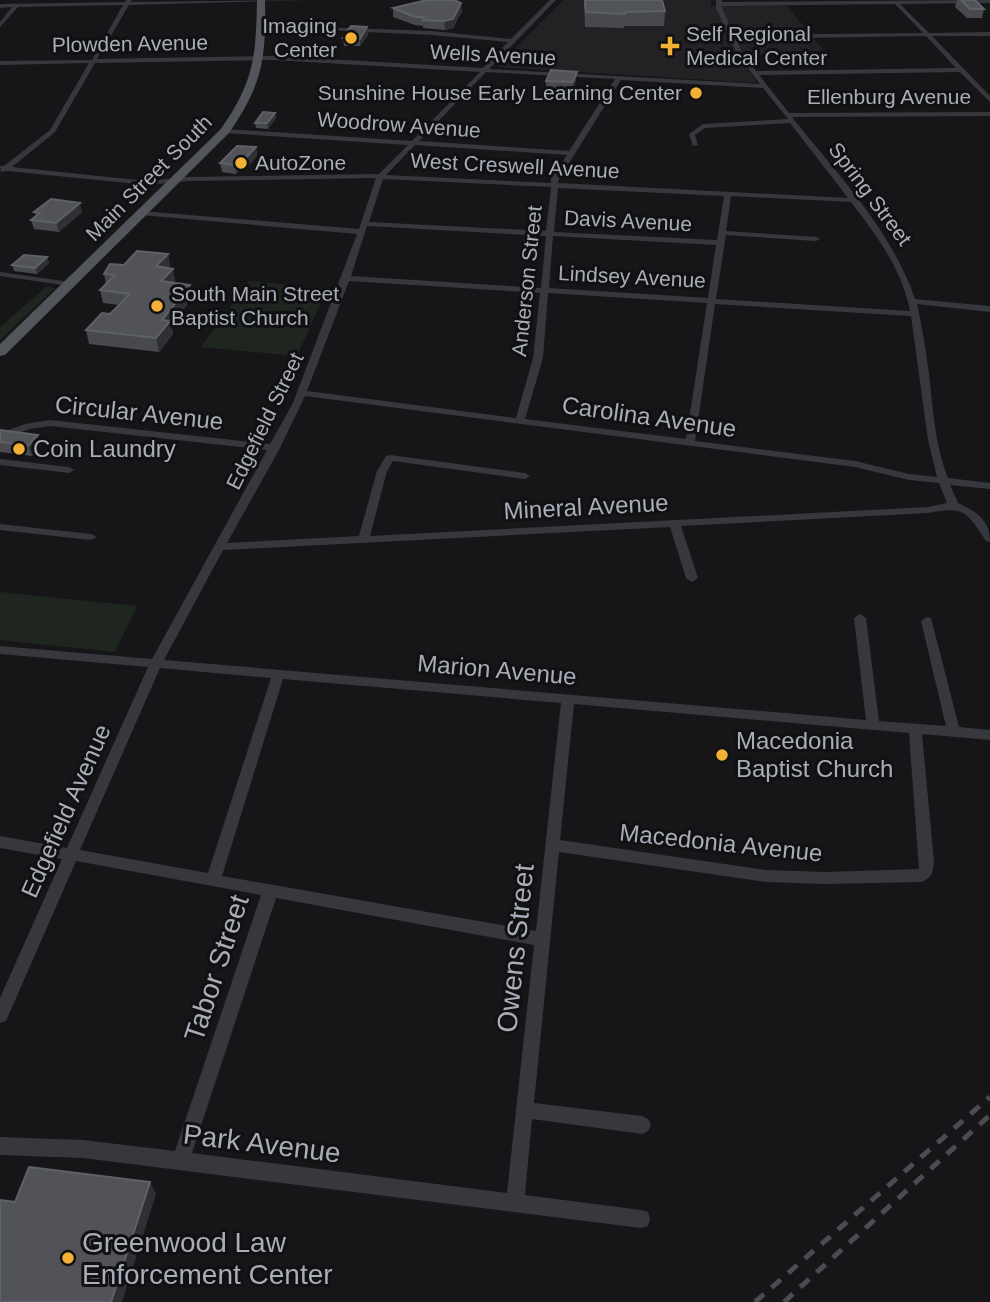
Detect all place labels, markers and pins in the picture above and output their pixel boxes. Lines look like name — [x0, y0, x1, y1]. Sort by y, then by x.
place label: Imaging Center — [262, 14, 337, 61]
place label: Self Regional Medical Center — [686, 22, 827, 69]
marker: Imaging Center — [343, 30, 359, 46]
marker: Self Regional Medical Center — [660, 36, 680, 56]
place label: Sunshine House Early Learning Center — [318, 81, 682, 104]
marker: Sunshine House Early Learning Center — [688, 85, 704, 101]
place label: AutoZone — [255, 151, 346, 174]
marker: AutoZone — [233, 155, 249, 171]
place label: South Main Street Baptist Church — [171, 282, 339, 329]
marker: South Main Street Baptist Church — [149, 298, 165, 314]
place label: Coin Laundry — [33, 435, 176, 462]
marker: Coin Laundry — [11, 441, 27, 457]
place label: Macedonia Baptist Church — [736, 727, 893, 782]
marker: Macedonia Baptist Church — [714, 747, 730, 763]
place label: Greenwood Law Enforcement Center — [82, 1227, 333, 1290]
marker: Greenwood Law Enforcement Center — [60, 1250, 76, 1266]

